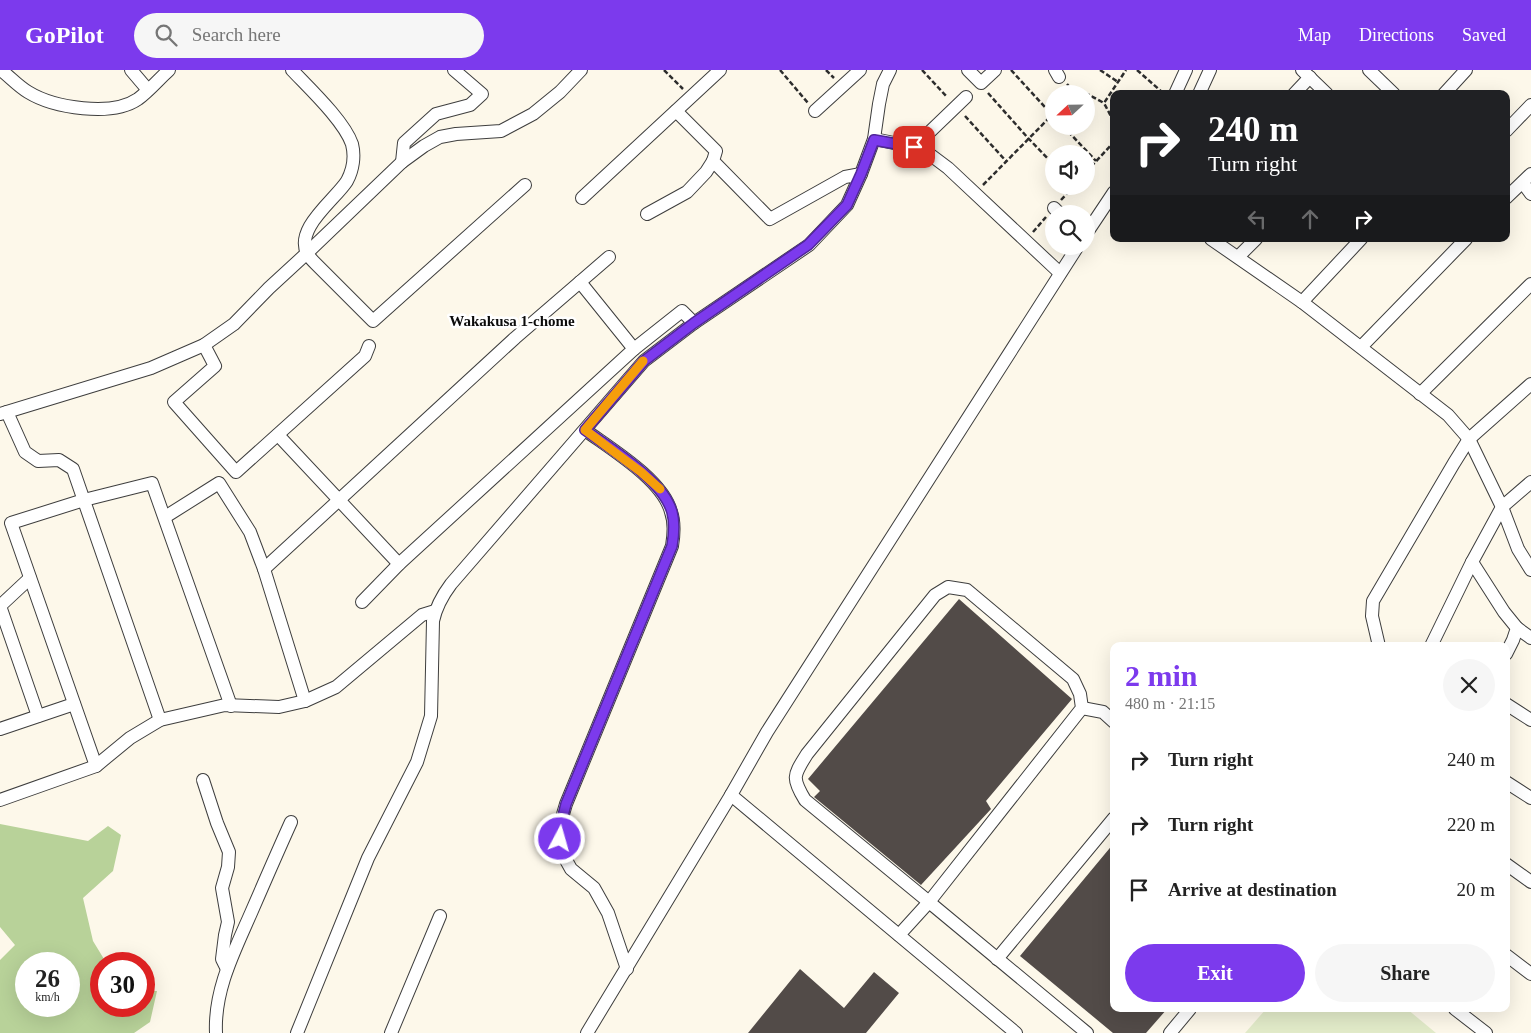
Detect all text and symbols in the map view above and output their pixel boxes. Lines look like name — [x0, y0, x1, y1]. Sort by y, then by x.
search box — [134, 13, 484, 58]
icon: search — [152, 21, 180, 49]
text: GoPilot — [25, 22, 104, 48]
text: Search here — [192, 24, 281, 45]
text: Map — [1298, 25, 1331, 45]
text: Directions — [1359, 25, 1434, 45]
text: Saved — [1462, 25, 1506, 45]
north arrow — [1045, 85, 1095, 135]
map controls — [1045, 85, 1095, 255]
icon: right — [1125, 110, 1190, 175]
text: 240 m — [1208, 110, 1298, 149]
pin — [893, 126, 935, 168]
icon: arrive — [900, 133, 928, 161]
button: sound — [1045, 145, 1095, 195]
text: Turn right — [1208, 151, 1297, 176]
button: search — [1045, 205, 1095, 255]
icon: left — [1243, 205, 1271, 233]
icon: ahead — [1296, 205, 1324, 233]
icon: right — [1349, 205, 1377, 233]
district label: Wakakusa 1-chome — [449, 313, 575, 329]
text: 2 min — [1125, 659, 1198, 692]
button: close — [1443, 659, 1495, 711]
text: 480 m · 21:15 — [1125, 695, 1215, 712]
icon: right — [1125, 746, 1153, 774]
text: Turn right — [1168, 749, 1253, 770]
text: 240 m — [1447, 749, 1495, 770]
icon: right — [1125, 811, 1153, 839]
position arrow — [533, 812, 585, 864]
text: Turn right — [1168, 814, 1253, 835]
text: 220 m — [1447, 814, 1495, 835]
icon: arrive — [1125, 876, 1153, 904]
text: Arrive at destination — [1168, 879, 1337, 900]
text: 20 m — [1456, 879, 1495, 900]
button: Exit — [1125, 944, 1305, 1002]
button: Share — [1315, 944, 1495, 1002]
speed limit sign: 30 — [90, 952, 155, 1017]
text: 26 — [35, 965, 60, 992]
text: km/h — [35, 990, 60, 1004]

